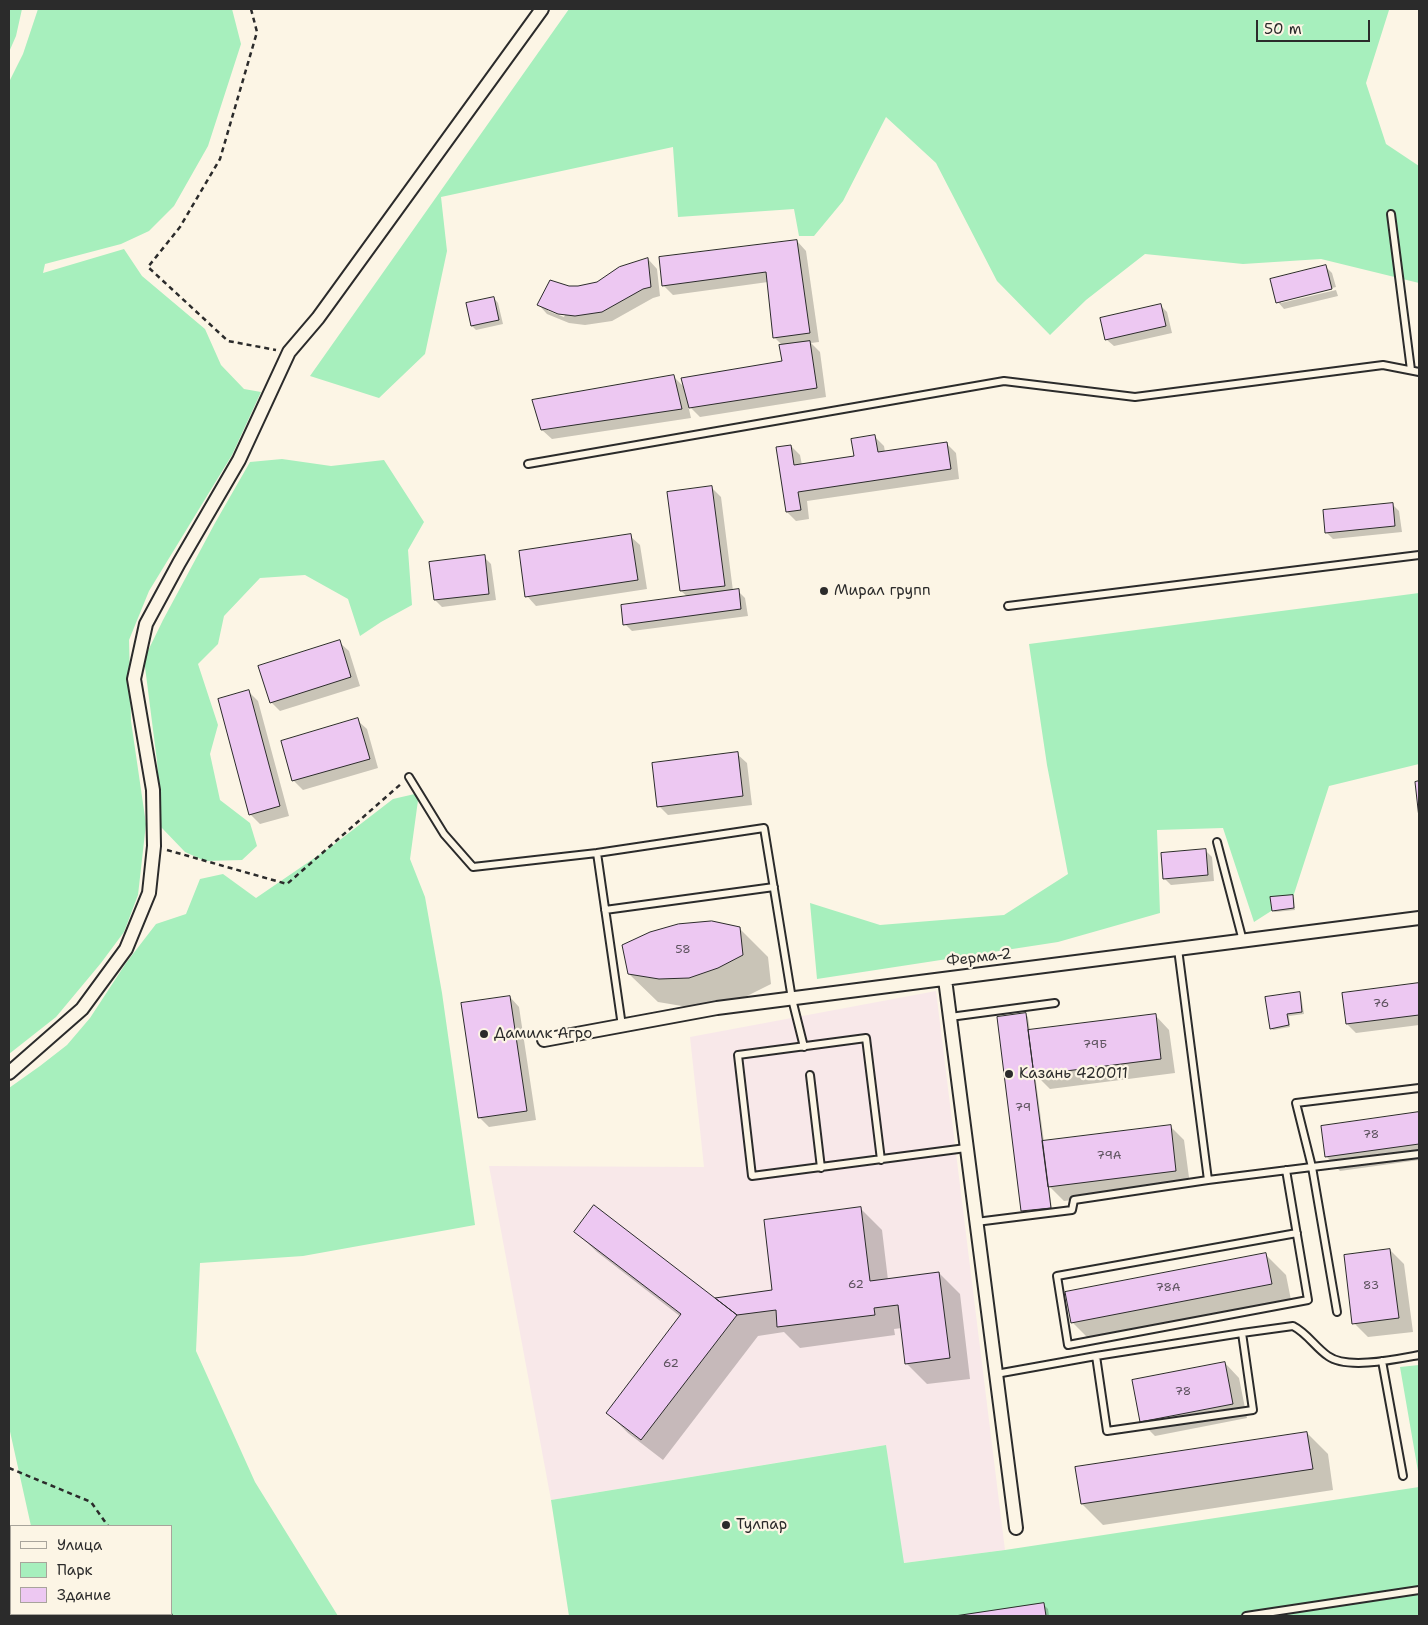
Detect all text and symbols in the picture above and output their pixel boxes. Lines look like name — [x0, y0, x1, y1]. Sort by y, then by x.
scale bar — [1258, 10, 1372, 42]
text: 50 m — [1264, 19, 1302, 39]
place label: Мирал групп — [834, 582, 931, 600]
marker: Мирал групп — [818, 585, 830, 597]
house number: 58 — [675, 943, 691, 957]
street label: Ферма-2 — [945, 945, 1013, 971]
house number: 76 — [1373, 997, 1389, 1011]
place label: Дамилк Агро — [494, 1025, 592, 1043]
marker: Дамилк Агро — [478, 1028, 490, 1040]
house number: 79Б — [1083, 1038, 1107, 1052]
place label: Казань 420011 — [1019, 1065, 1128, 1083]
marker: Казань 420011 — [1003, 1068, 1015, 1080]
house number: 79 — [1015, 1101, 1031, 1115]
house number: 78 — [1363, 1128, 1379, 1142]
house number: 79А — [1096, 1149, 1122, 1163]
house number: 62 — [848, 1278, 864, 1292]
house number: 83 — [1363, 1279, 1379, 1293]
house number: 78А — [1155, 1281, 1181, 1295]
house number: 62 — [663, 1357, 679, 1371]
house number: 78 — [1175, 1385, 1191, 1399]
place label: Тулпар — [736, 1516, 787, 1534]
marker: Тулпар — [720, 1519, 732, 1531]
legend — [10, 1525, 172, 1615]
text: Улица — [57, 1535, 102, 1555]
text: Парк — [57, 1560, 93, 1580]
text: Здание — [57, 1585, 111, 1605]

